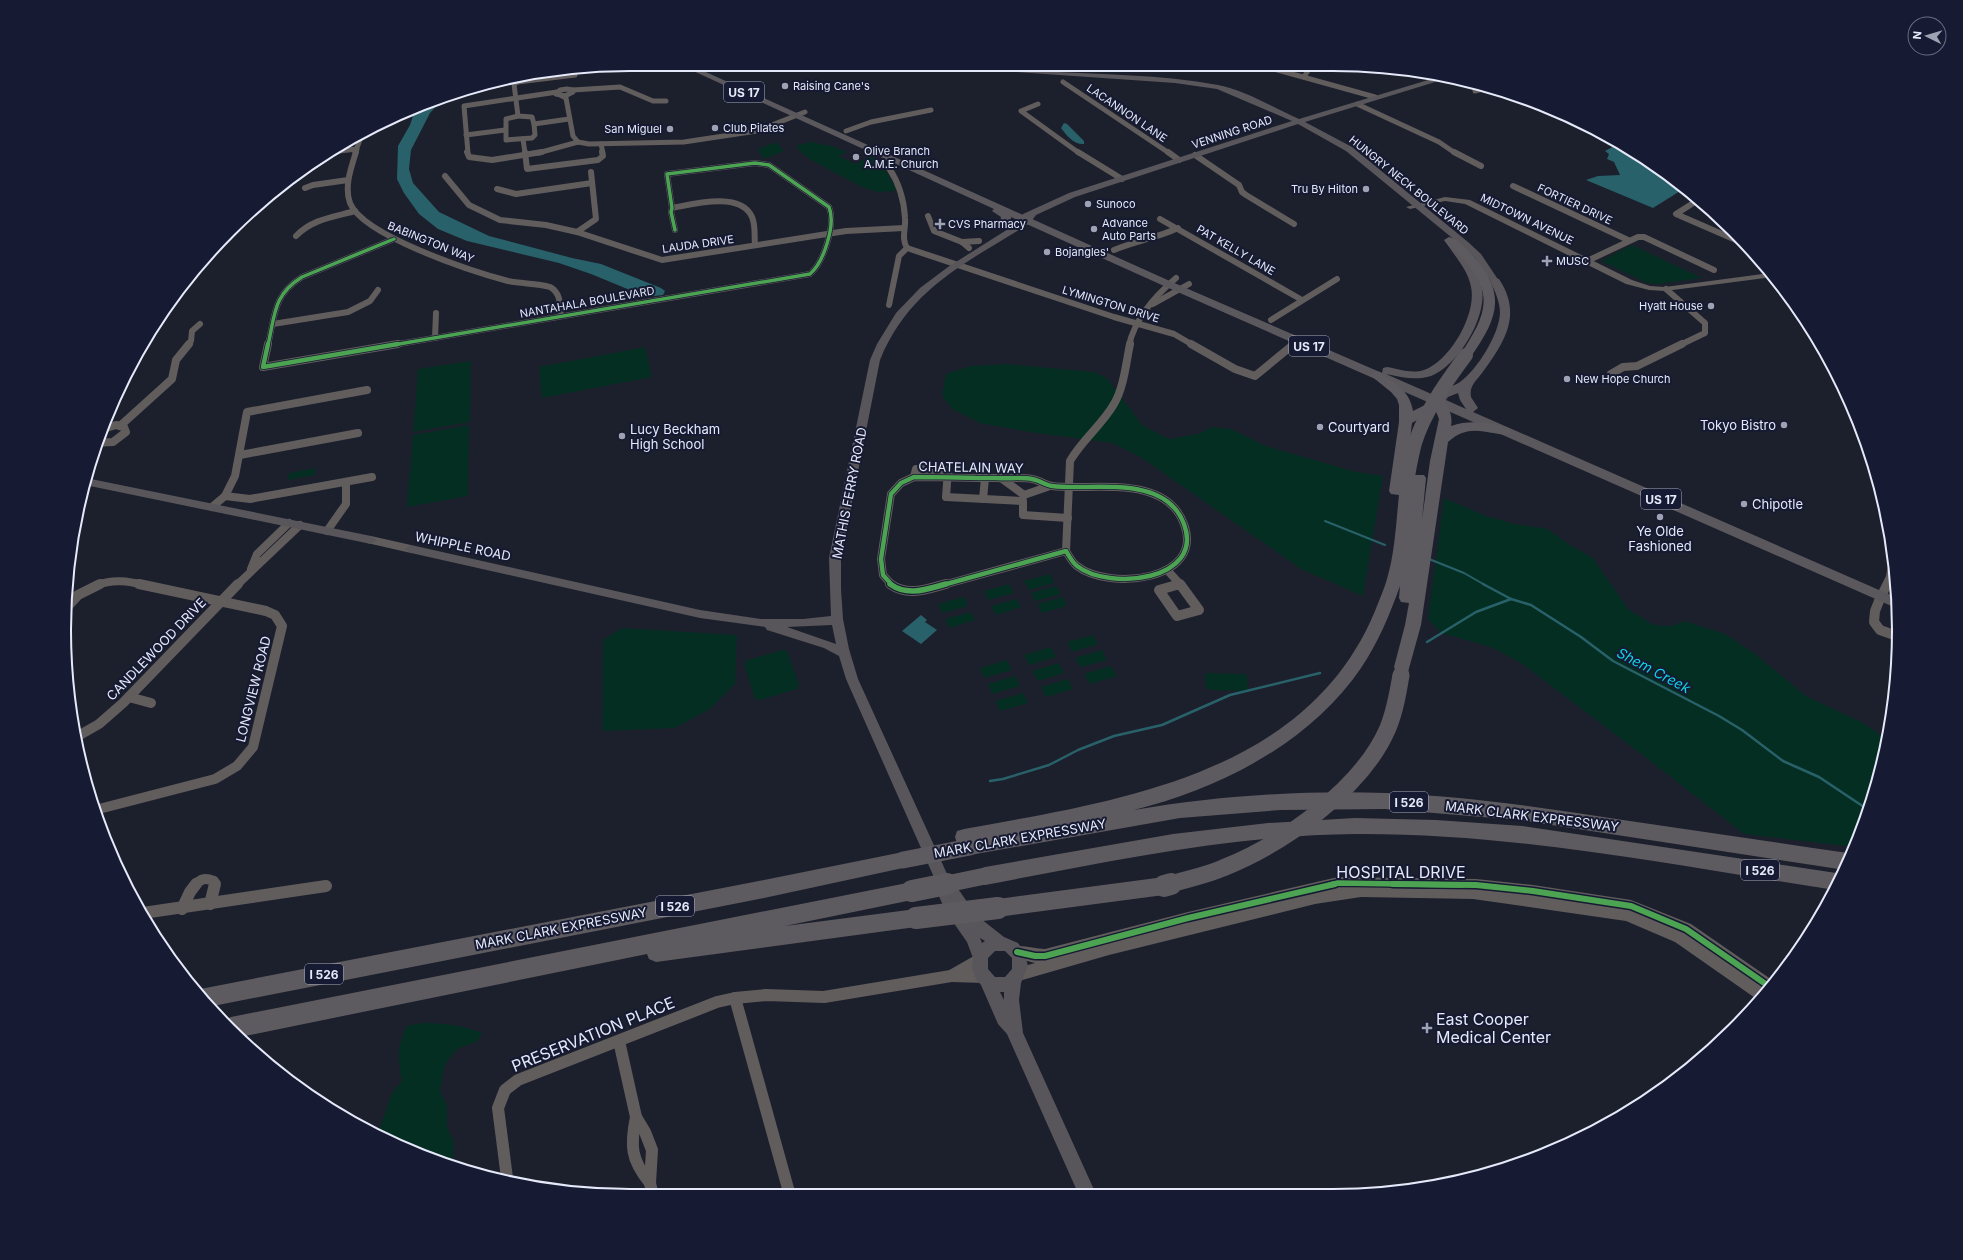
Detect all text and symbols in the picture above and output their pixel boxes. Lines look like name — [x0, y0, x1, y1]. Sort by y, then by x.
north arrow — [1907, 16, 1947, 56]
text: N — [1910, 30, 1924, 40]
place label: Raising Cane's — [793, 79, 870, 93]
marker: Raising Cane's — [780, 81, 790, 91]
street label: LACANNON LANE — [1084, 81, 1170, 145]
road number: US 17 — [724, 82, 764, 102]
street label: VENNING ROAD — [1190, 112, 1274, 152]
place label: Club Pilates — [723, 121, 784, 135]
place label: San Miguel — [604, 122, 662, 136]
marker: Club Pilates — [710, 123, 720, 133]
marker: San Miguel — [665, 124, 675, 134]
street label: HUNGRY NECK BOULEVARD — [1346, 132, 1472, 238]
place label: Olive Branch A.M.E. Church — [864, 144, 939, 171]
marker: Olive Branch A.M.E. Church — [851, 152, 861, 162]
street label: FORTIER DRIVE — [1535, 181, 1615, 227]
place label: Tru By Hilton — [1291, 182, 1358, 196]
marker: Tru By Hilton — [1361, 184, 1371, 194]
street label: MIDTOWN AVENUE — [1478, 190, 1576, 248]
place label: Sunoco — [1096, 197, 1136, 211]
marker: Sunoco — [1083, 199, 1093, 209]
place label: Advance Auto Parts — [1102, 216, 1156, 243]
place label: CVS Pharmacy — [948, 217, 1026, 231]
street label: BABINGTON WAY — [386, 218, 477, 266]
marker: CVS Pharmacy — [935, 219, 945, 229]
street label: PAT KELLY LANE — [1194, 222, 1278, 278]
marker: Advance Auto Parts — [1089, 224, 1099, 234]
street label: LAUDA DRIVE — [661, 232, 735, 256]
place label: Bojangles' — [1055, 245, 1109, 259]
marker: Bojangles' — [1042, 247, 1052, 257]
place label: MUSC — [1556, 254, 1589, 268]
marker: MUSC — [1541, 255, 1553, 267]
street label: NANTAHALA BOULEVARD — [518, 283, 656, 321]
street label: LYMINGTON DRIVE — [1061, 283, 1161, 325]
place label: Hyatt House — [1639, 299, 1703, 313]
marker: Hyatt House — [1706, 301, 1716, 311]
road number: US 17 — [1289, 336, 1329, 356]
place label: New Hope Church — [1575, 372, 1670, 386]
marker: New Hope Church — [1562, 374, 1572, 384]
place label: Tokyo Bistro — [1700, 417, 1776, 433]
place label: Courtyard — [1328, 419, 1390, 435]
marker: Tokyo Bistro — [1779, 420, 1789, 430]
place label: Lucy Beckham High School — [630, 421, 720, 452]
marker: Courtyard — [1315, 422, 1325, 432]
street label: MATHIS FERRY ROAD — [828, 426, 870, 560]
marker: Lucy Beckham High School — [617, 431, 627, 441]
street label: CHATELAIN WAY — [918, 458, 1024, 476]
road number: US 17 — [1641, 489, 1681, 509]
place label: Chipotle — [1752, 496, 1803, 512]
marker: Chipotle — [1739, 499, 1749, 509]
marker: Ye Olde Fashioned — [1655, 512, 1665, 522]
place label: Ye Olde Fashioned — [1628, 523, 1692, 554]
street label: WHIPPLE ROAD — [414, 528, 512, 564]
street label: CANDLEWOOD DRIVE — [103, 594, 209, 704]
street label: LONGVIEW ROAD — [232, 634, 274, 744]
water label: Shem Creek — [1614, 644, 1694, 697]
road number: I 526 — [1390, 792, 1428, 812]
street label: MARK CLARK EXPRESSWAY — [1444, 797, 1620, 835]
street label: MARK CLARK EXPRESSWAY — [933, 815, 1108, 861]
road number: I 526 — [1741, 860, 1779, 880]
street label: HOSPITAL DRIVE — [1336, 862, 1466, 882]
road number: I 526 — [656, 896, 694, 916]
street label: MARK CLARK EXPRESSWAY — [474, 903, 648, 953]
road number: I 526 — [305, 964, 343, 984]
street label: PRESERVATION PLACE — [509, 992, 677, 1076]
place label: East Cooper Medical Center — [1436, 1009, 1551, 1047]
marker: East Cooper Medical Center — [1421, 1022, 1433, 1034]

